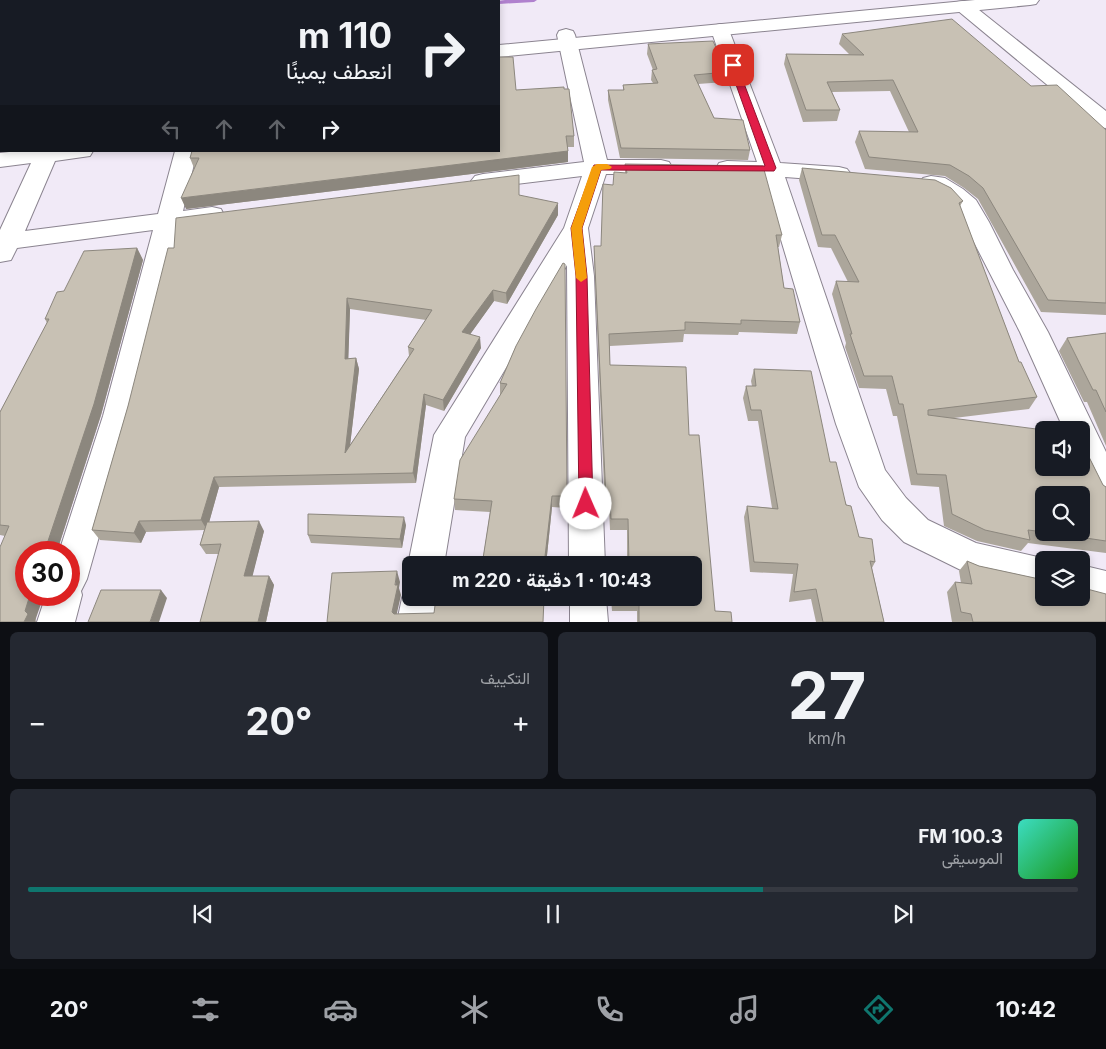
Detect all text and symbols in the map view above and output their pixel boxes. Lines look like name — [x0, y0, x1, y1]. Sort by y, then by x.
text: 110 m — [298, 14, 392, 56]
icon: right — [410, 20, 475, 85]
pin — [712, 44, 754, 86]
icon: arrive — [719, 51, 747, 79]
text: انعطف يمينًا — [286, 58, 392, 84]
icon: left — [157, 115, 185, 143]
icon: ahead — [210, 115, 238, 143]
icon: ahead — [263, 115, 291, 143]
icon: right — [316, 115, 344, 143]
map controls — [1035, 421, 1090, 606]
button: sound — [1035, 421, 1090, 476]
position arrow — [559, 477, 611, 529]
button: search — [1035, 486, 1090, 541]
speed limit sign: 30 — [15, 541, 80, 606]
button: layers — [1035, 551, 1090, 606]
text: 10:43 · 1 دقيقة · 220 m — [452, 569, 652, 592]
text: 27 — [788, 656, 866, 735]
text: التكييف — [480, 668, 530, 688]
text: 20° — [245, 698, 313, 744]
text: − — [28, 705, 47, 739]
text: + — [511, 705, 530, 739]
text: km/h — [808, 728, 846, 748]
text: 100.3 FM — [918, 825, 1003, 848]
text: الموسيقى — [942, 848, 1003, 868]
icon: previous — [189, 900, 217, 928]
icon: pause — [539, 900, 567, 928]
icon: next — [889, 900, 917, 928]
icon: filters — [188, 992, 223, 1027]
icon: car — [323, 992, 358, 1027]
icon: climate — [457, 992, 492, 1027]
icon: phone — [592, 992, 627, 1027]
icon: music — [727, 992, 762, 1027]
icon: directions — [861, 992, 896, 1027]
text: 20° — [50, 996, 89, 1022]
text: 10:42 — [996, 996, 1056, 1022]

